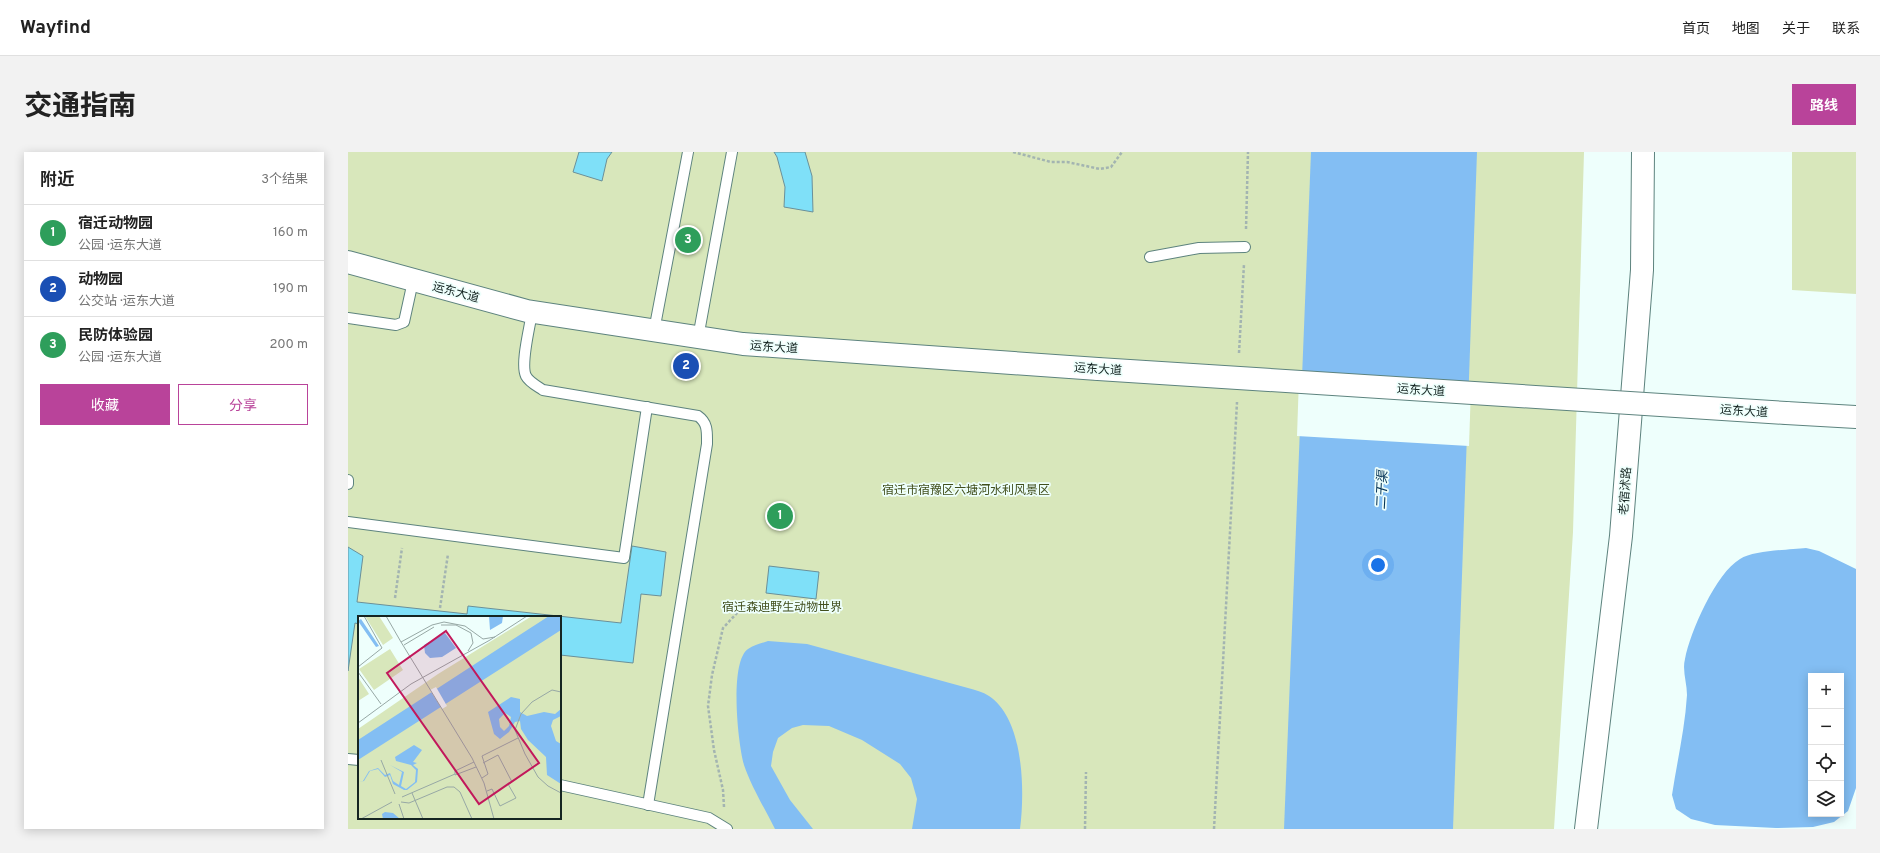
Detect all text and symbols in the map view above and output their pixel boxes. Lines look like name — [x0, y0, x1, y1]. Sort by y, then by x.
text: Wayfind — [20, 16, 91, 40]
text: 首页 — [1682, 21, 1710, 38]
text: 地图 — [1732, 21, 1760, 38]
text: 关于 — [1782, 21, 1810, 38]
text: 联系 — [1832, 21, 1860, 38]
button: 路线 — [1792, 84, 1856, 125]
text: 交通指南 — [24, 90, 136, 126]
text: 附近 — [40, 170, 74, 192]
text: 3个结果 — [261, 172, 308, 188]
text: 宿迁动物园 — [78, 215, 153, 234]
text: 1 — [50, 225, 56, 241]
text: 160 m — [273, 225, 308, 241]
pin: 3 — [675, 225, 701, 255]
text: 公园 · 运东大道 — [78, 238, 162, 254]
text: 动物园 — [78, 271, 123, 290]
street label: 运东大道 — [430, 279, 481, 307]
text: 2 — [49, 281, 57, 297]
text: 190 m — [273, 281, 308, 297]
text: 公交站 · 运东大道 — [78, 294, 175, 310]
text: 民防体验园 — [78, 327, 153, 346]
text: 3 — [49, 337, 57, 353]
text: 200 m — [269, 337, 308, 353]
street label: 运东大道 — [749, 338, 798, 358]
text: 公园 · 运东大道 — [78, 350, 162, 366]
pin: 2 — [673, 351, 699, 381]
street label: 运东大道 — [1073, 360, 1122, 380]
street label: 运东大道 — [1396, 381, 1445, 401]
button: 收藏 — [40, 384, 170, 425]
button: 分享 — [178, 384, 308, 425]
street label: 运东大道 — [1719, 402, 1768, 422]
street label: 老宿沭路 — [1616, 467, 1636, 516]
water label: 二干渠 — [1374, 468, 1392, 510]
park label: 宿迁市宿豫区六塘河水利风景区 — [882, 483, 1050, 499]
pin: 1 — [767, 501, 793, 531]
your location — [1368, 555, 1388, 575]
park label: 宿迁森迪野生动物世界 — [722, 600, 842, 616]
inset map — [358, 616, 561, 819]
map controls — [1808, 673, 1844, 817]
button: + — [1808, 673, 1844, 709]
button: − — [1808, 709, 1844, 745]
button: locate — [1808, 745, 1844, 781]
button: layers — [1808, 781, 1844, 817]

